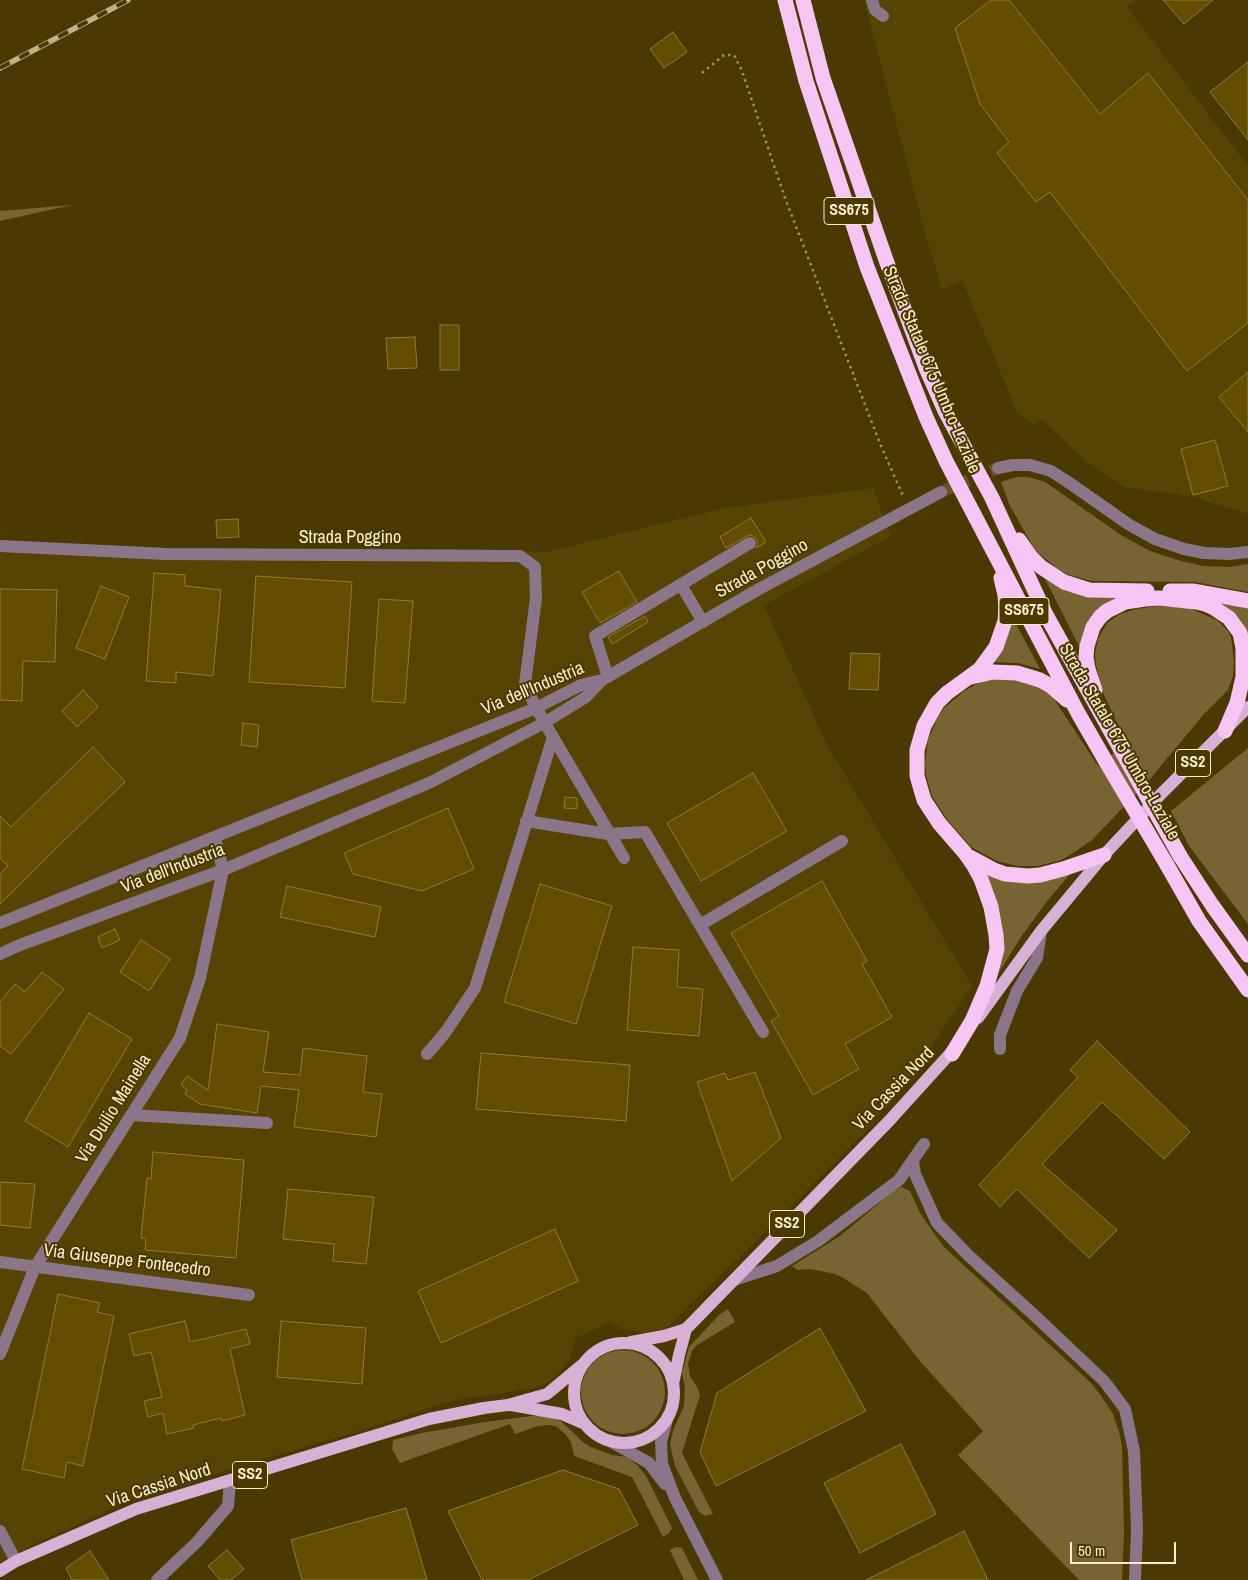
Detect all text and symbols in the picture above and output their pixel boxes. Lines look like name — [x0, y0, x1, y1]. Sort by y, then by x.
road number: SS675 — [824, 198, 874, 225]
street label: Strada Statale 675 Umbro-Laziale — [877, 263, 985, 477]
street label: Strada Poggino — [299, 527, 401, 549]
street label: Strada Poggino — [712, 535, 812, 603]
road number: SS675 — [999, 598, 1049, 624]
street label: Strada Statale 675 Umbro-Laziale — [1054, 640, 1184, 844]
street label: Via dell'Industria — [479, 658, 587, 720]
road number: SS2 — [1176, 750, 1210, 776]
street label: Via dell'Industria — [118, 839, 228, 899]
street label: Via Cassia Nord — [849, 1043, 939, 1135]
street label: Via Duilio Mainella — [72, 1051, 156, 1167]
road number: SS2 — [770, 1210, 804, 1238]
street label: Via Giuseppe Fontecedro — [42, 1240, 212, 1282]
street label: Via Cassia Nord — [104, 1459, 214, 1513]
road number: SS2 — [232, 1462, 268, 1488]
scale bar — [1073, 1532, 1179, 1564]
text: 50 m — [1078, 1540, 1105, 1561]

